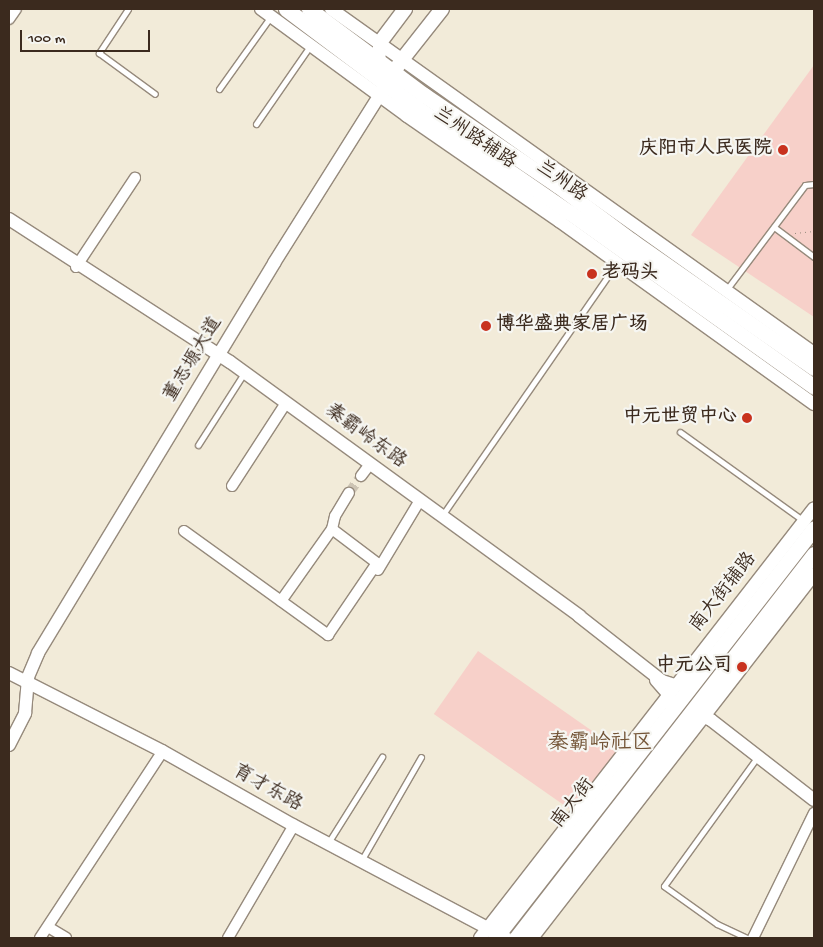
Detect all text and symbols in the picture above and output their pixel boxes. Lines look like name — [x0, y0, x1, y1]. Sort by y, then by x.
scale bar — [22, 20, 152, 52]
text: 100 m — [28, 30, 65, 48]
street label: 兰州路辅路 — [428, 103, 520, 175]
place label: 庆阳市人民医院 — [639, 139, 772, 161]
marker: 庆阳市人民医院 — [776, 143, 790, 157]
street label: 兰州路 — [531, 156, 591, 208]
place label: 老码头 — [602, 263, 659, 285]
marker: 老码头 — [586, 268, 598, 280]
street label: 董志塬大道 — [160, 313, 228, 407]
place label: 博华盛典家居广场 — [496, 315, 648, 337]
marker: 博华盛典家居广场 — [480, 320, 492, 332]
street label: 秦霸岭东路 — [320, 400, 410, 474]
place label: 中元世贸中心 — [623, 407, 737, 429]
marker: 中元世贸中心 — [741, 412, 753, 424]
street label: 南大街辅路 — [686, 549, 762, 637]
place label: 中元公司 — [656, 656, 732, 678]
marker: 中元公司 — [736, 661, 748, 673]
district label: 秦霸岭社区 — [548, 732, 652, 758]
street label: 育才东路 — [228, 761, 306, 817]
street label: 南大街 — [547, 775, 601, 833]

